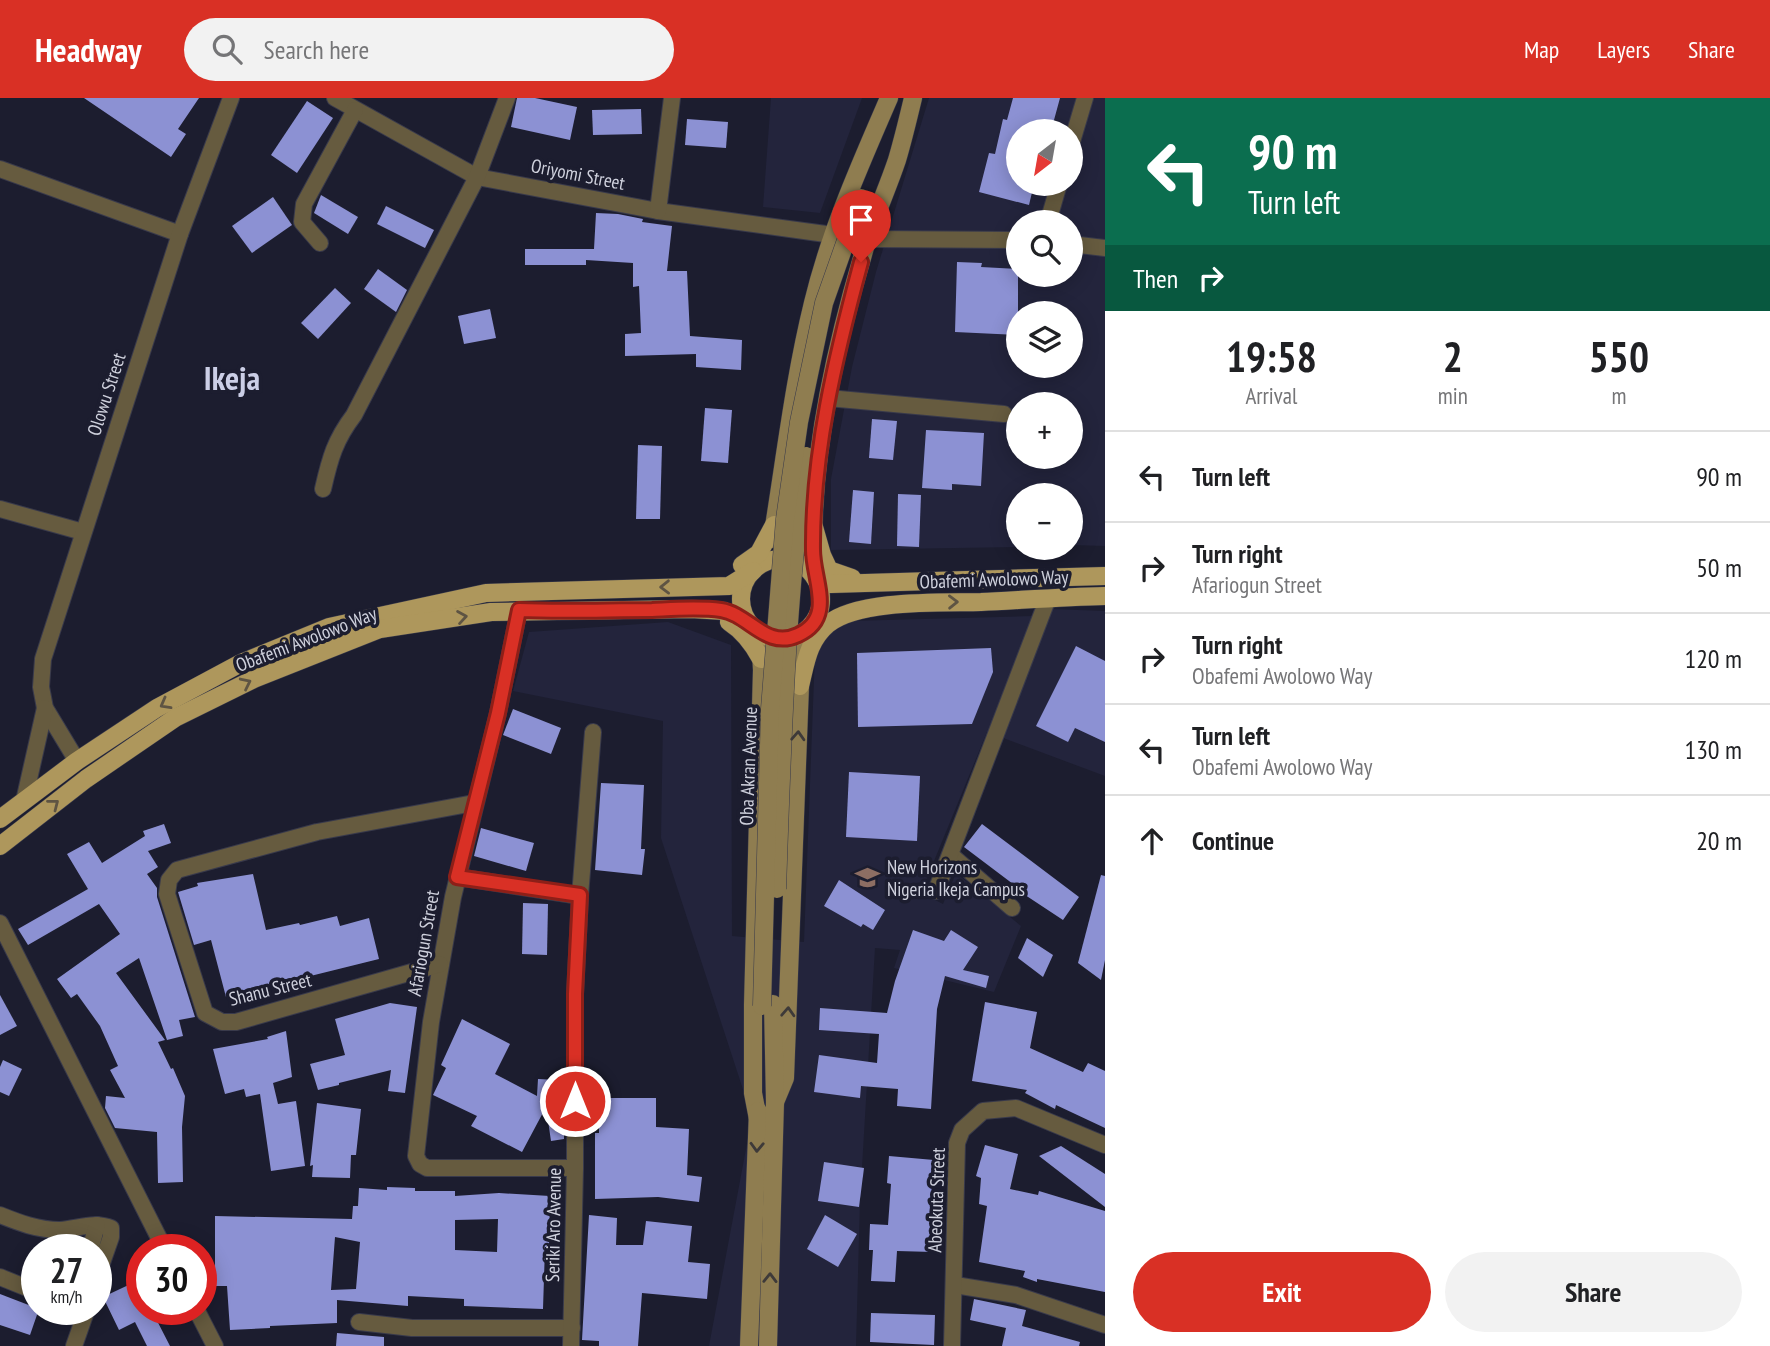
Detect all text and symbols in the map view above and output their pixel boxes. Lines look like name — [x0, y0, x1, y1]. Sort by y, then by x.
search box — [184, 18, 674, 81]
text: Headway — [35, 28, 142, 71]
icon: search — [208, 30, 246, 68]
text: Search here — [264, 33, 369, 66]
text: Map — [1524, 34, 1559, 65]
text: Layers — [1597, 34, 1650, 65]
text: Share — [1688, 34, 1735, 65]
north arrow — [1006, 119, 1083, 196]
map controls — [1006, 119, 1083, 560]
text: 90 m — [1248, 119, 1337, 183]
icon: left — [1133, 126, 1224, 217]
street label: Oriyomi Street — [529, 153, 628, 195]
text: Turn left — [1248, 181, 1340, 223]
pin — [831, 190, 891, 262]
icon: arrive — [842, 201, 880, 239]
button: search — [1006, 210, 1083, 287]
icon: right — [1192, 259, 1230, 297]
text: Then — [1133, 262, 1178, 295]
button: layers — [1006, 301, 1083, 378]
text: 19:58 — [1226, 329, 1317, 384]
text: 2 — [1443, 329, 1463, 384]
text: 550 — [1589, 329, 1649, 384]
street label: Olowu Street — [81, 349, 131, 438]
district label: Ikeja — [204, 356, 260, 399]
text: Arrival — [1245, 381, 1297, 410]
text: min — [1438, 381, 1468, 410]
text: m — [1611, 381, 1626, 410]
button: + — [1006, 392, 1083, 469]
icon: left — [1133, 458, 1171, 496]
text: Turn left — [1192, 460, 1270, 493]
text: 90 m — [1696, 460, 1742, 493]
button: − — [1006, 483, 1083, 560]
text: Turn right — [1192, 537, 1283, 570]
icon: right — [1133, 549, 1171, 587]
text: 50 m — [1696, 551, 1742, 584]
street label: Obafemi Awolowo Way — [919, 564, 1070, 594]
text: Afariogun Street — [1192, 570, 1322, 599]
one-way arrow — [659, 580, 670, 595]
one-way arrow — [948, 594, 959, 610]
street label: Obafemi Awolowo Way — [232, 601, 381, 677]
one-way arrow — [456, 610, 468, 625]
text: Turn right — [1192, 628, 1283, 661]
icon: right — [1133, 640, 1171, 678]
text: 120 m — [1684, 642, 1742, 675]
text: Obafemi Awolowo Way — [1192, 661, 1372, 690]
one-way arrow — [239, 678, 251, 692]
one-way arrow — [159, 696, 172, 709]
street label: Oba Akran Avenue — [734, 706, 762, 826]
text: Turn left — [1192, 719, 1270, 752]
one-way arrow — [790, 730, 805, 741]
icon: left — [1133, 731, 1171, 769]
text: 130 m — [1684, 733, 1742, 766]
text: Obafemi Awolowo Way — [1192, 752, 1372, 781]
one-way arrow — [46, 799, 58, 812]
icon: ahead — [1133, 822, 1171, 860]
text: Continue — [1192, 824, 1274, 857]
text: 20 m — [1696, 824, 1742, 857]
place label: New Horizons Nigeria Ikeja Campus — [887, 855, 1025, 901]
school or university icon: New Horizons Nigeria Ikeja Campus — [853, 864, 881, 892]
street label: Afariogun Street — [402, 887, 444, 998]
street label: Shanu Street — [226, 967, 314, 1011]
one-way arrow — [781, 1006, 796, 1017]
position arrow — [538, 1064, 612, 1138]
one-way arrow — [750, 1142, 765, 1153]
street label: Abeokuta Street — [922, 1146, 950, 1253]
street label: Seriki Aro Avenue — [540, 1168, 566, 1282]
speed limit sign: 30 — [126, 1234, 217, 1325]
text: 27 — [50, 1247, 83, 1293]
button: Exit — [1133, 1252, 1431, 1332]
button: Share — [1445, 1252, 1742, 1332]
one-way arrow — [762, 1272, 778, 1283]
text: km/h — [51, 1285, 82, 1308]

